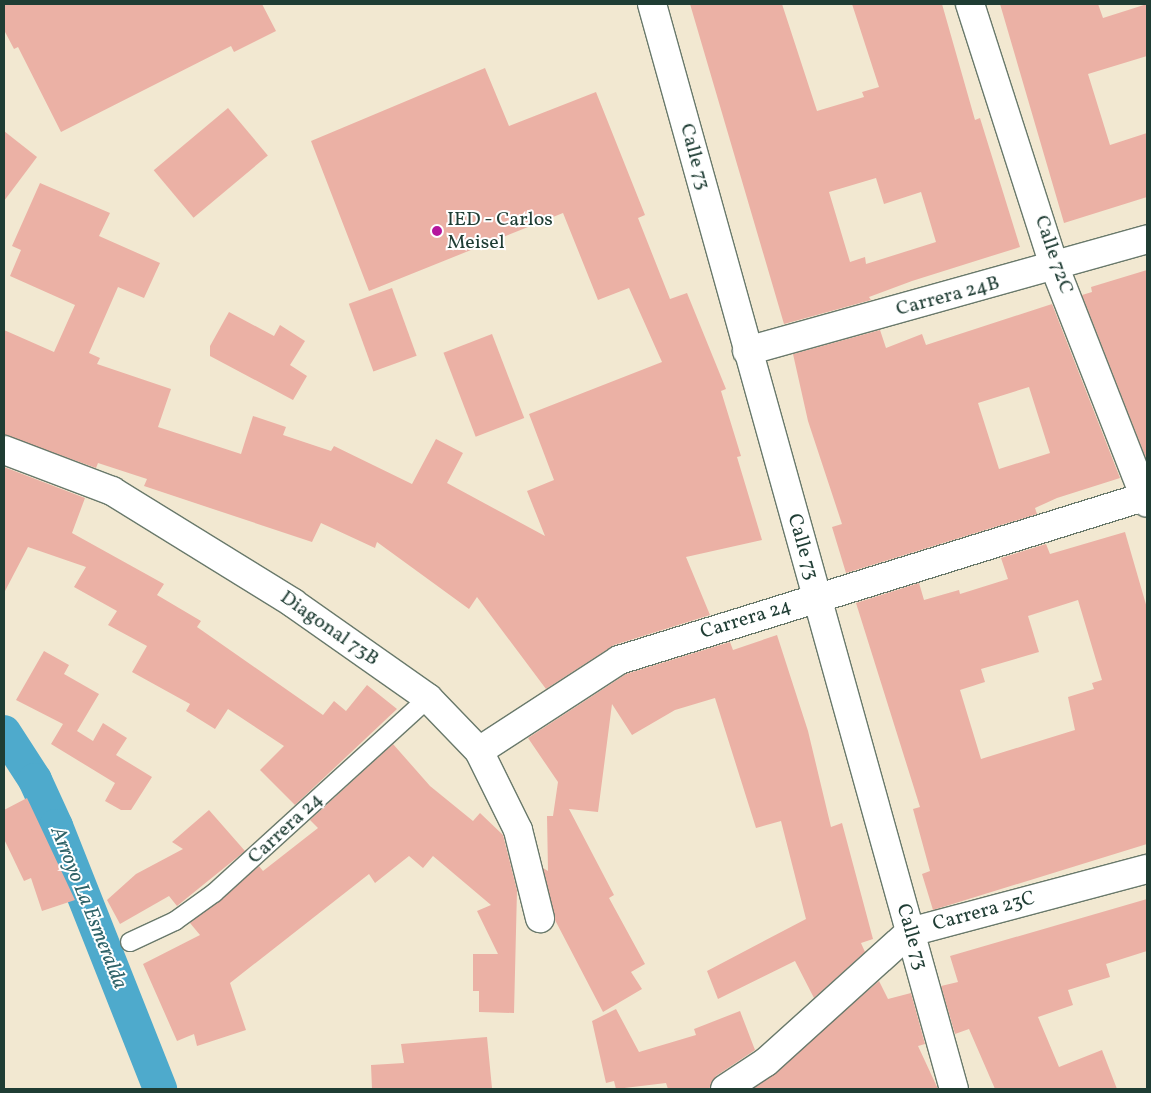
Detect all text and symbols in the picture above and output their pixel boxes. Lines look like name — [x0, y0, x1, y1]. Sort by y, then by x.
street label: Calle 73 — [674, 121, 714, 193]
place label: IED - Carlos Meisel — [447, 208, 554, 255]
street label: Calle 72C — [1028, 213, 1078, 297]
marker: IED - Carlos Meisel — [431, 225, 443, 237]
street label: Carrera 24B — [894, 272, 1002, 322]
street label: Calle 73 — [781, 511, 823, 583]
street label: Diagonal 73B — [275, 586, 383, 672]
street label: Carrera 24 — [698, 595, 794, 645]
street label: Carrera 24 — [244, 788, 328, 870]
water label: Arroyo La Esmeralda — [44, 823, 132, 993]
street label: Carrera 23C — [930, 887, 1038, 937]
street label: Calle 73 — [890, 901, 932, 973]

